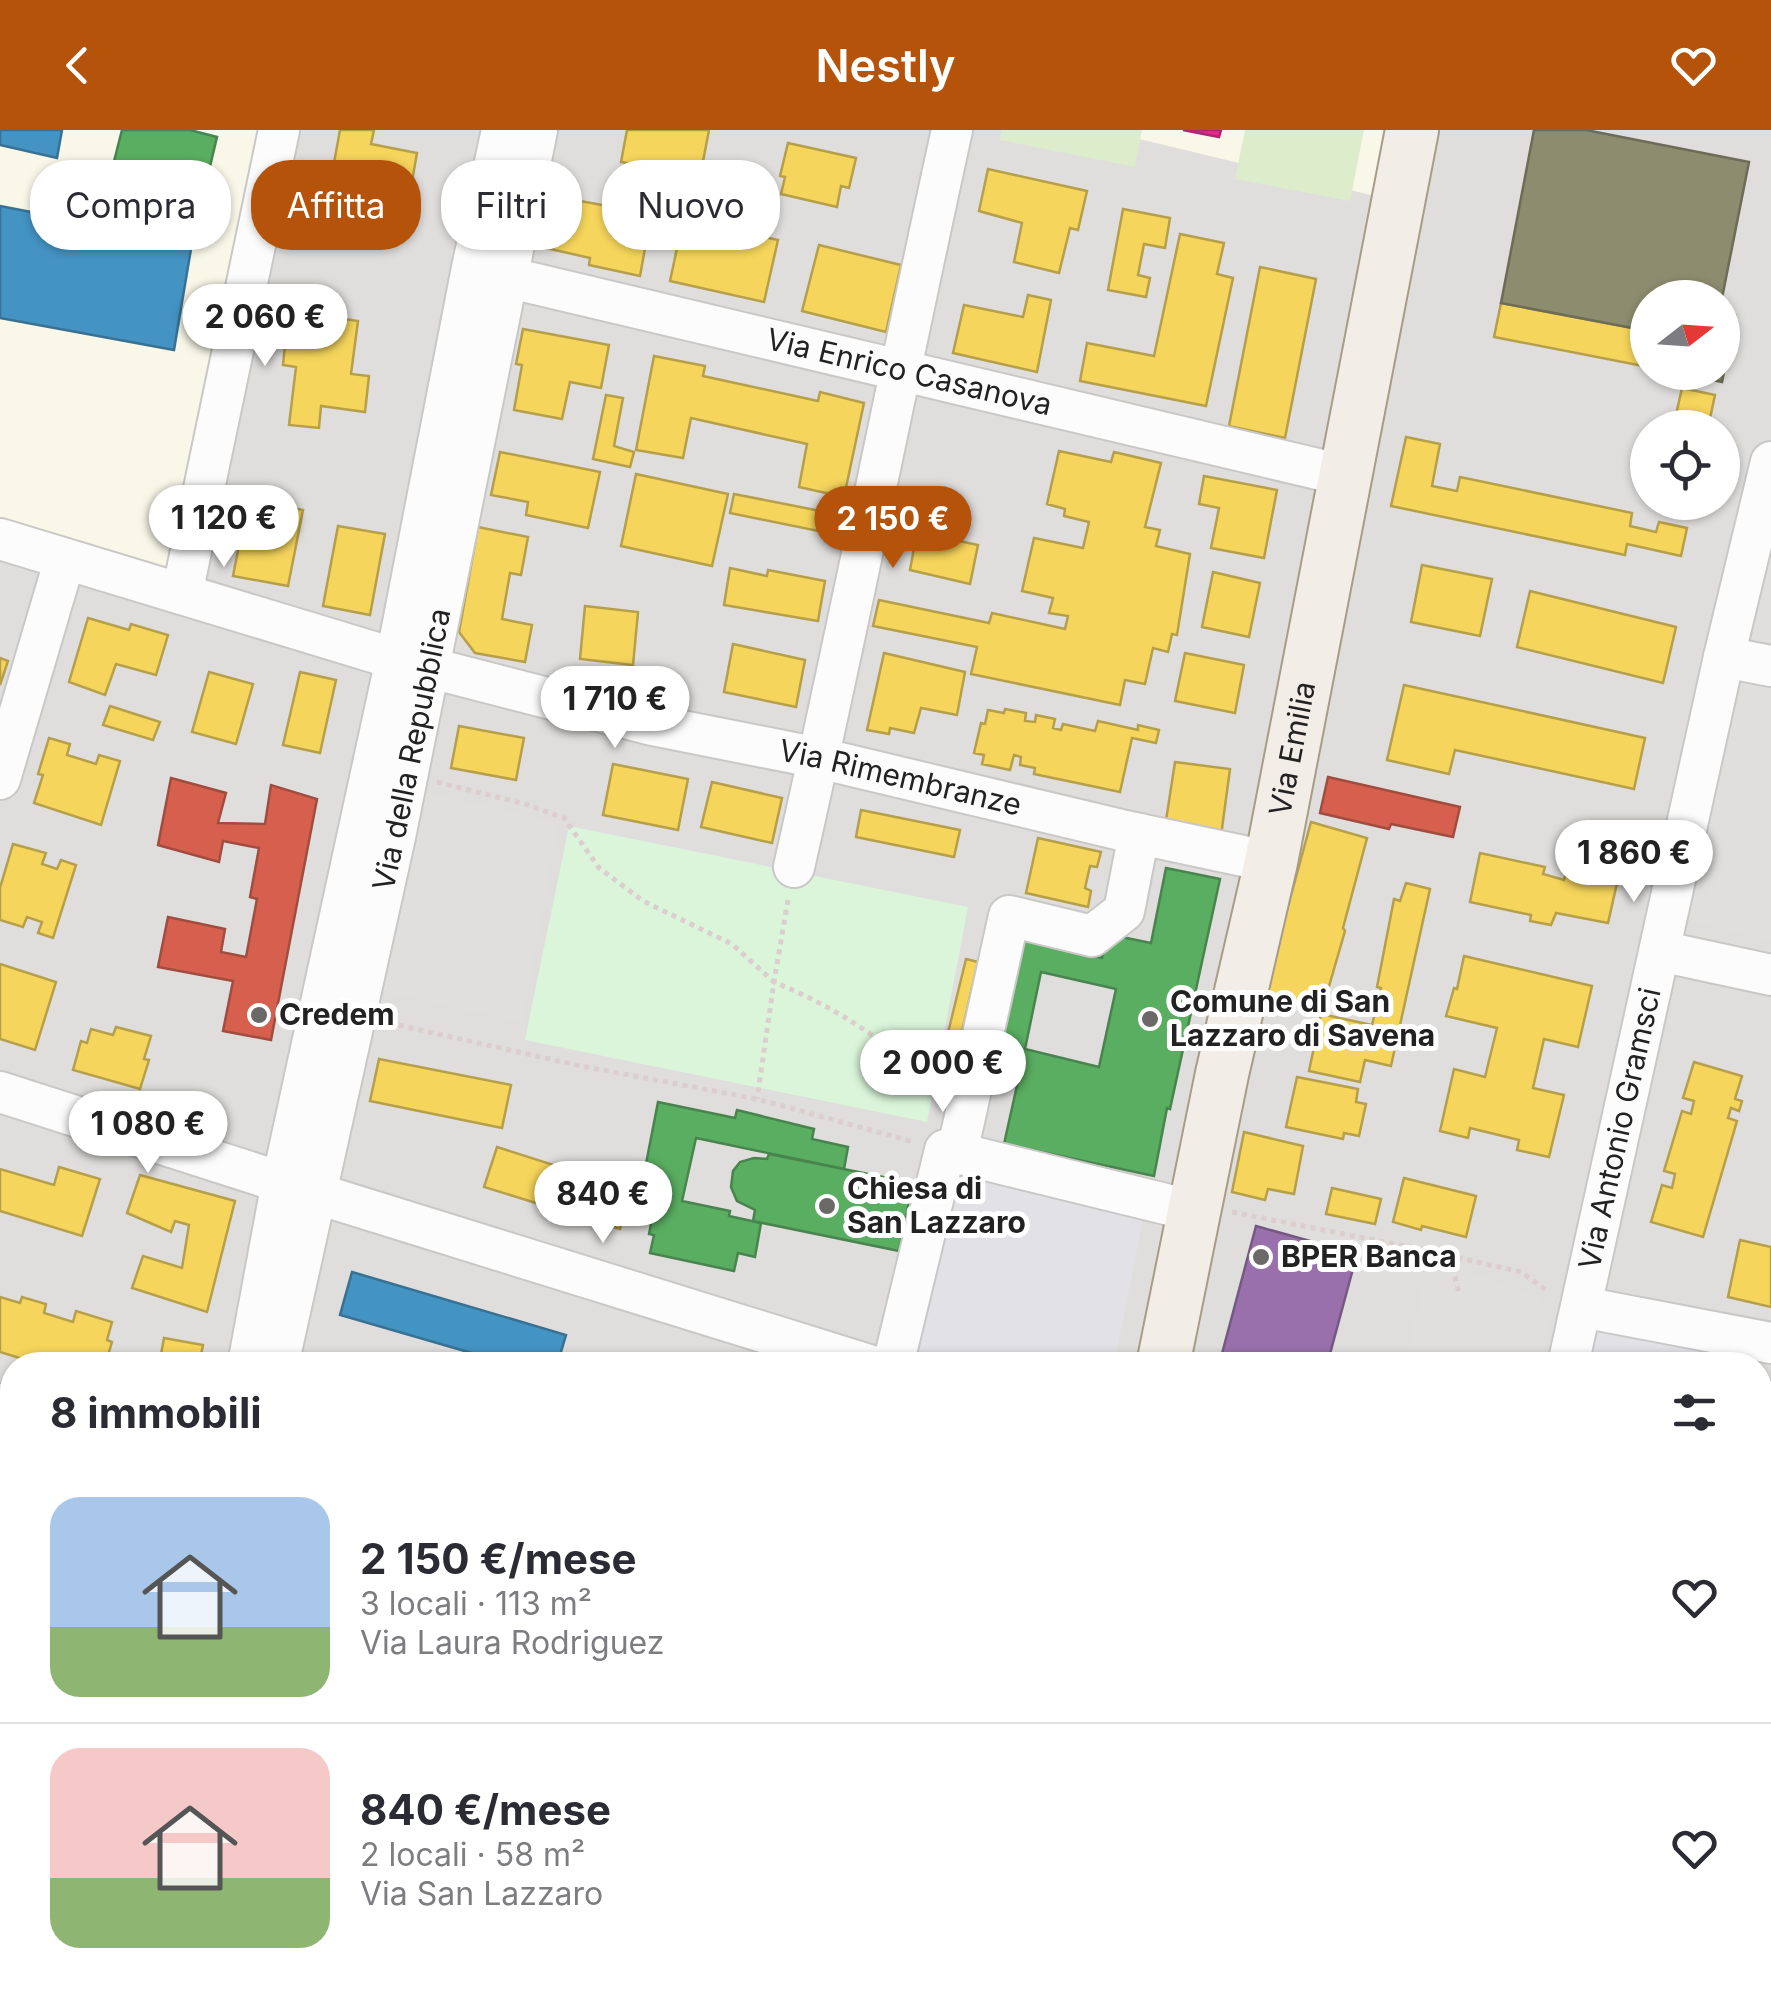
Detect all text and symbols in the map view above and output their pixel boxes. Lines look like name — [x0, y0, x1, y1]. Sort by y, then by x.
icon: back — [50, 38, 105, 93]
text: Nestly — [815, 38, 956, 93]
icon: heart — [1666, 38, 1721, 93]
chip: Compra — [30, 160, 231, 250]
chip: Affitta — [251, 160, 421, 250]
chip: Filtri — [441, 160, 582, 250]
chip: Nuovo — [602, 160, 780, 250]
north arrow — [1630, 280, 1740, 390]
map controls — [1630, 280, 1740, 520]
pin: 2 060 € — [173, 284, 357, 369]
text: 2 060 € — [204, 297, 326, 336]
street label: Via Enrico Casanova — [763, 320, 1056, 423]
button: locate — [1630, 410, 1740, 520]
pin: 1 120 € — [132, 485, 316, 570]
pin: 2 150 € — [801, 486, 985, 571]
text: 1 120 € — [171, 498, 277, 537]
text: 2 150 € — [836, 499, 950, 538]
street label: Via della Repubblica — [365, 605, 457, 894]
pin: 1 710 € — [523, 666, 707, 751]
street label: Via Emilia — [1261, 678, 1322, 819]
text: 1 710 € — [563, 679, 667, 718]
street label: Via Rimembranze — [776, 732, 1025, 823]
pin: 1 860 € — [1542, 820, 1726, 905]
text: 1 860 € — [1577, 833, 1691, 872]
place label: Comune di San Lazzaro di Savena — [1170, 983, 1435, 1053]
street label: Via Antonio Gramsci — [1571, 984, 1668, 1273]
place label: Credem — [279, 996, 395, 1032]
marker: Credem — [248, 1004, 270, 1026]
marker: Comune di San Lazzaro di Savena — [1139, 1008, 1161, 1030]
pin: 2 000 € — [851, 1030, 1035, 1115]
text: 2 000 € — [882, 1043, 1004, 1082]
pin: 1 080 € — [56, 1091, 240, 1176]
text: 1 080 € — [91, 1104, 205, 1143]
pin: 840 € — [533, 1161, 673, 1246]
place label: Chiesa di San Lazzaro — [847, 1170, 1026, 1240]
text: 840 € — [556, 1174, 650, 1213]
marker: Chiesa di San Lazzaro — [816, 1195, 838, 1217]
place label: BPER Banca — [1281, 1238, 1457, 1274]
marker: BPER Banca — [1250, 1246, 1272, 1268]
icon: filters — [1667, 1385, 1722, 1440]
text: 8 immobili — [50, 1387, 262, 1438]
text: 2 150 €/mese — [360, 1533, 637, 1584]
icon: home — [130, 1537, 250, 1657]
icon: heart — [1667, 1570, 1722, 1625]
text: 3 locali · 113 m² — [360, 1584, 592, 1623]
text: Via Laura Rodriguez — [360, 1623, 664, 1662]
text: 840 €/mese — [360, 1784, 611, 1835]
icon: home — [130, 1788, 250, 1908]
icon: heart — [1667, 1821, 1722, 1876]
text: 2 locali · 58 m² — [360, 1835, 585, 1874]
text: Via San Lazzaro — [360, 1874, 603, 1913]

